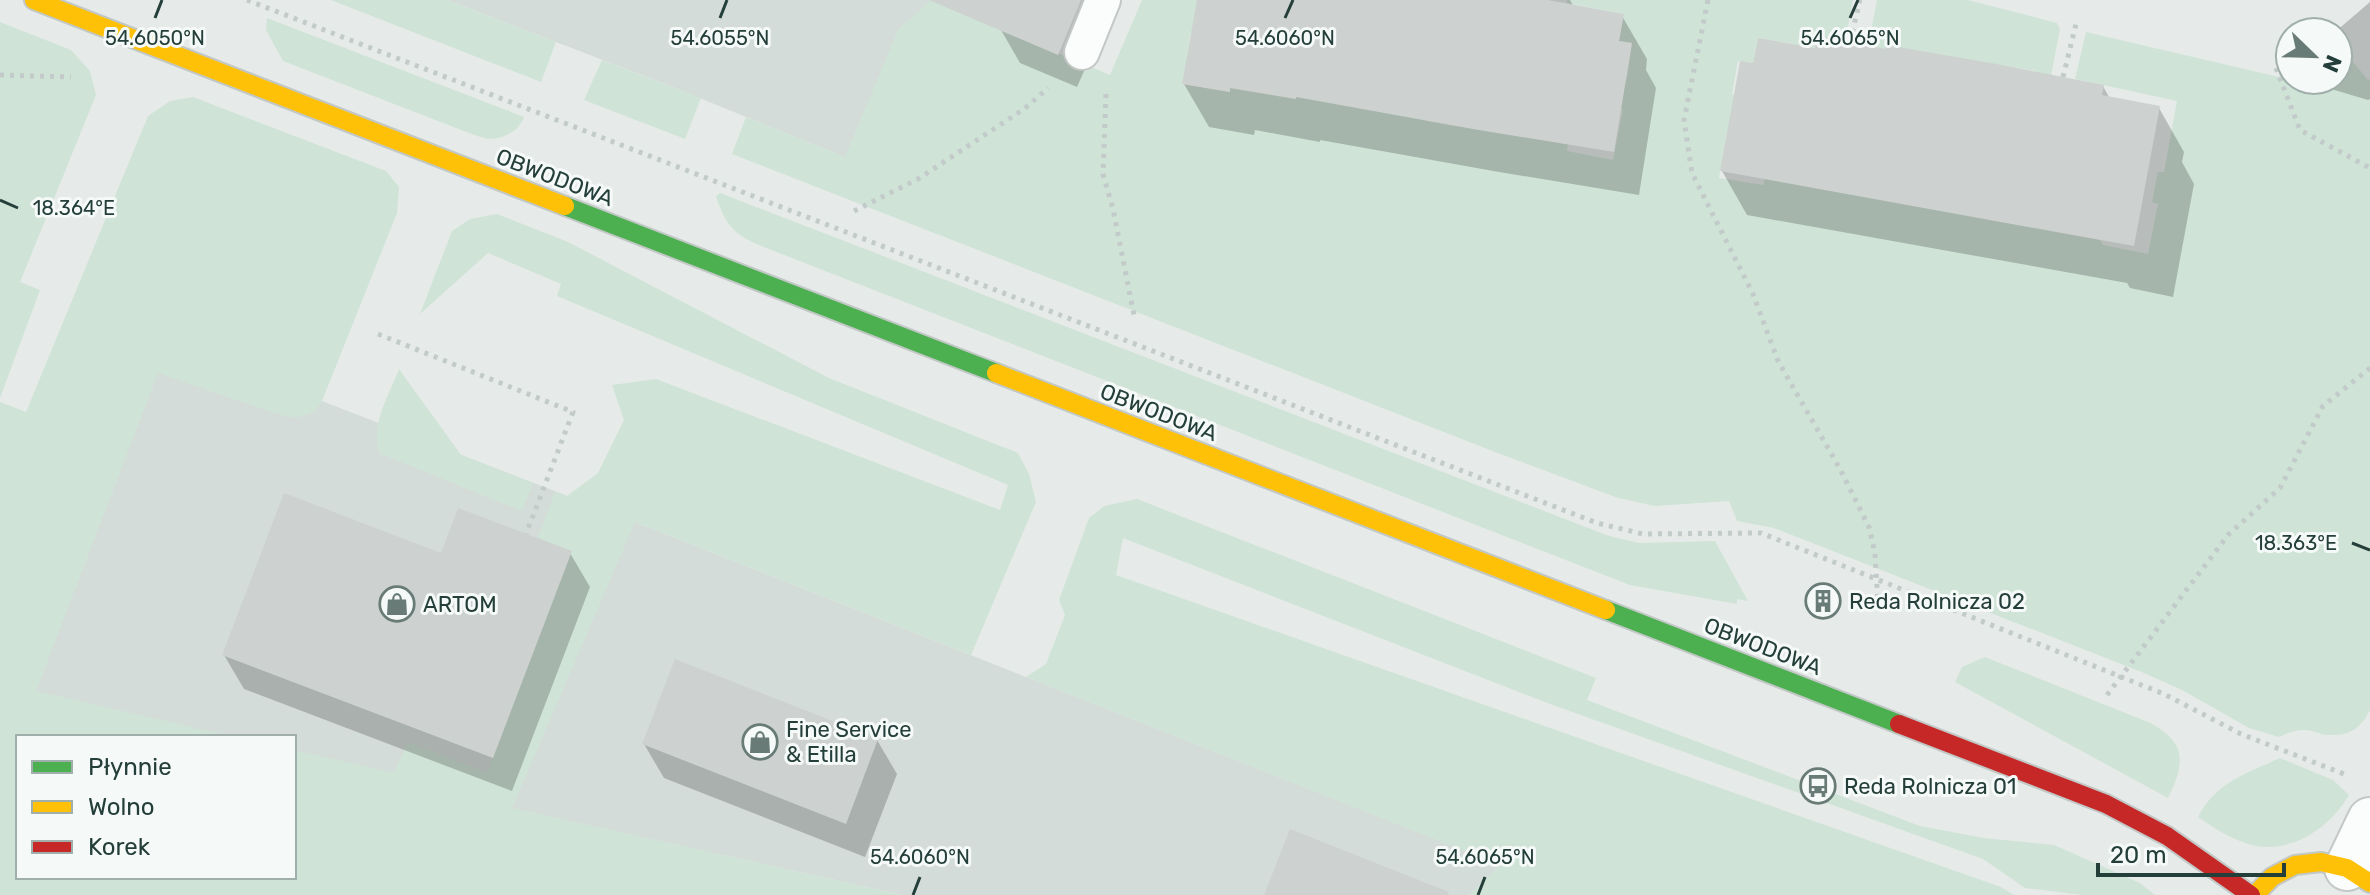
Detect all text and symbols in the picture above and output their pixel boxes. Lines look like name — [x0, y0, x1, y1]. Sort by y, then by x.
north arrow — [2274, 16, 2354, 96]
text: 54.6050°N — [105, 26, 205, 50]
text: 54.6055°N — [671, 26, 769, 50]
text: 54.6060°N — [1235, 26, 1335, 50]
text: 54.6065°N — [1800, 26, 1900, 50]
text: N — [2316, 51, 2347, 76]
street label: OBWODOWA — [492, 143, 618, 212]
text: 18.364°E — [33, 196, 115, 220]
street label: OBWODOWA — [1096, 378, 1222, 447]
text: 18.363°E — [2255, 531, 2337, 555]
building icon: Reda Rolnicza 02 — [1804, 582, 1842, 620]
shop icon: ARTOM — [378, 585, 416, 623]
place label: Reda Rolnicza 02 — [1849, 588, 2025, 615]
place label: ARTOM — [423, 591, 497, 618]
street label: OBWODOWA — [1700, 612, 1826, 681]
place label: Fine Service & Etilla — [786, 716, 912, 768]
shop icon: Fine Service & Etilla — [741, 723, 779, 761]
legend — [16, 735, 296, 879]
text: Płynnie — [88, 753, 172, 781]
bus stop icon: Reda Rolnicza 01 — [1799, 767, 1837, 805]
place label: Reda Rolnicza 01 — [1844, 773, 2016, 800]
text: Wolno — [88, 793, 155, 821]
scale bar — [2098, 827, 2284, 877]
text: Korek — [88, 833, 151, 861]
text: 20 m — [2110, 841, 2167, 869]
text: 54.6060°N — [870, 845, 970, 869]
text: 54.6065°N — [1435, 845, 1535, 869]

